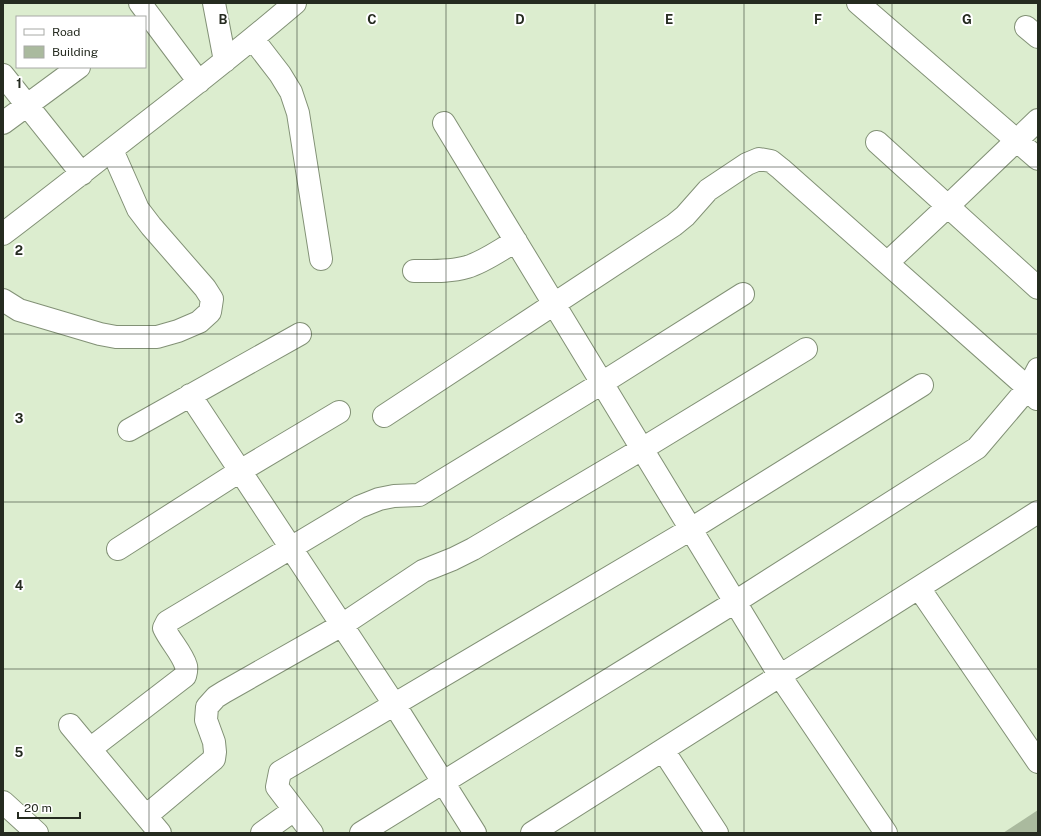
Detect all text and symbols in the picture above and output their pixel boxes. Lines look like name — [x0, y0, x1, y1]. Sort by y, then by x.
text: B — [219, 12, 228, 27]
text: C — [367, 12, 377, 27]
text: D — [515, 12, 525, 27]
text: E — [665, 12, 673, 27]
text: F — [814, 12, 822, 27]
text: G — [962, 12, 972, 27]
legend — [16, 16, 146, 68]
text: Road — [52, 25, 80, 39]
text: Building — [52, 45, 98, 59]
text: 1 — [16, 76, 22, 91]
text: 2 — [15, 243, 23, 258]
text: 3 — [15, 411, 24, 426]
text: 4 — [15, 578, 24, 593]
text: 5 — [15, 745, 24, 760]
scale bar — [18, 794, 80, 820]
text: 20 m — [24, 801, 52, 815]

